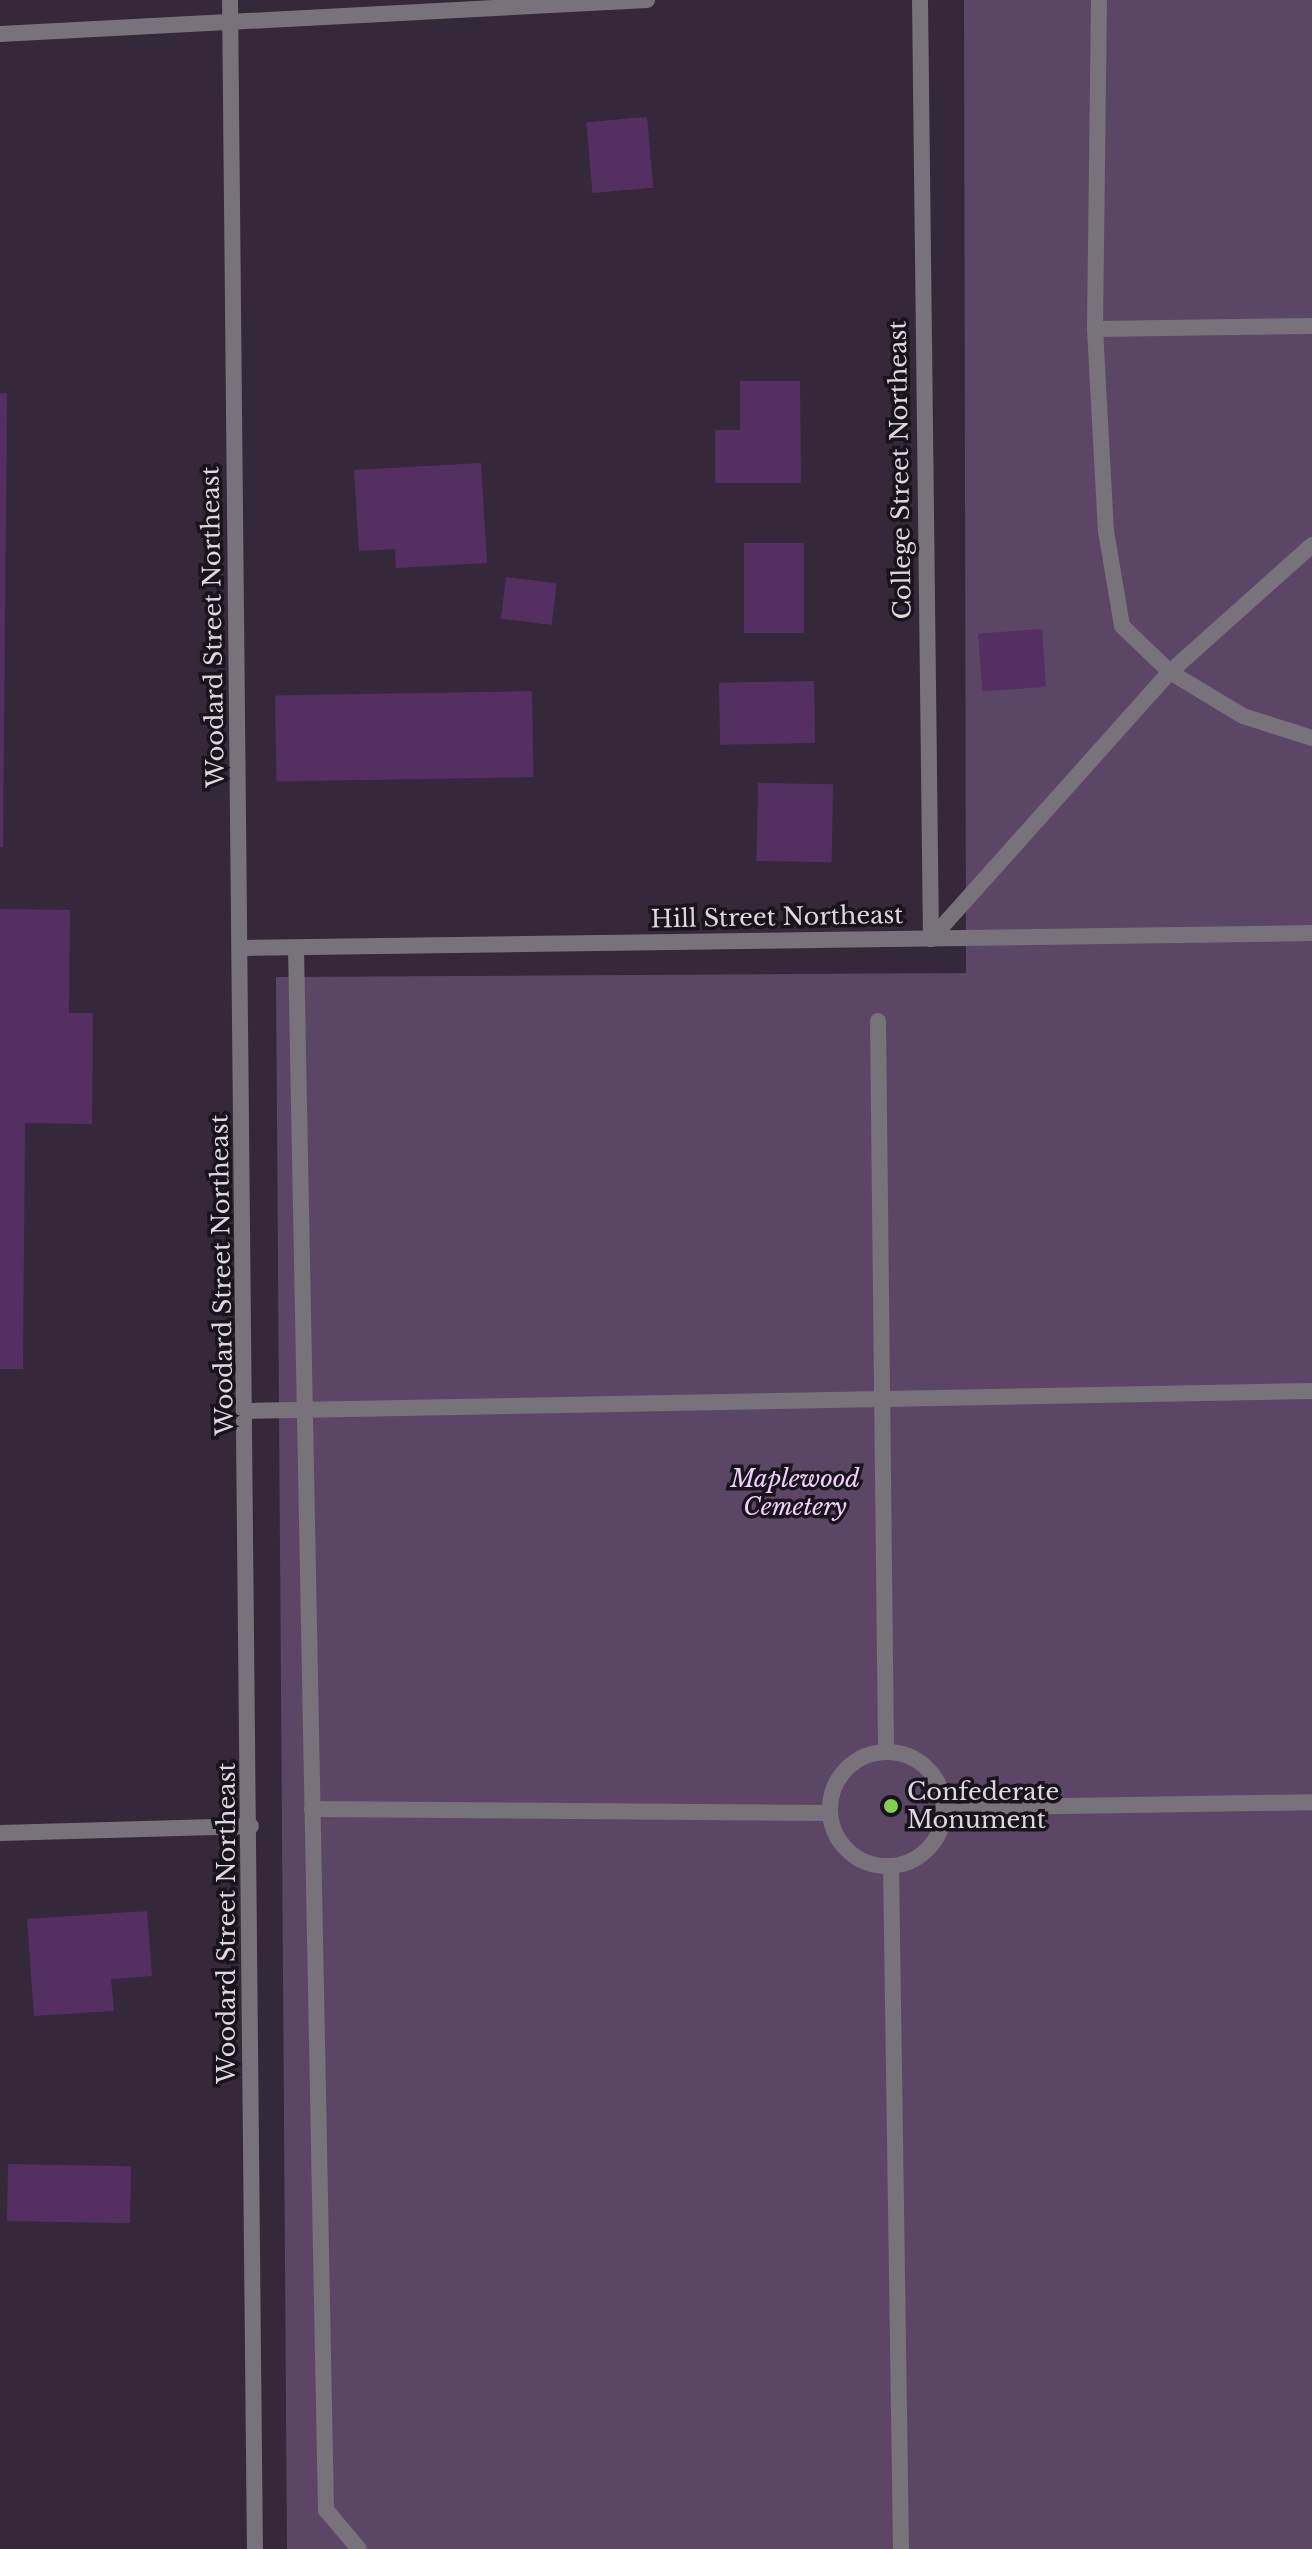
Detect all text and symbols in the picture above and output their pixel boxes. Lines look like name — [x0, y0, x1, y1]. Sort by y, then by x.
street label: College Street Northeast — [883, 320, 917, 620]
street label: Woodard Street Northeast — [196, 466, 230, 788]
street label: Hill Street Northeast — [650, 900, 904, 934]
street label: Woodard Street Northeast — [205, 1114, 239, 1436]
park label: Maplewood Cemetery — [730, 1465, 860, 1521]
street label: Woodard Street Northeast — [213, 1762, 241, 2084]
place label: Confederate Monument — [907, 1778, 1059, 1834]
marker: Confederate Monument — [882, 1797, 900, 1815]

